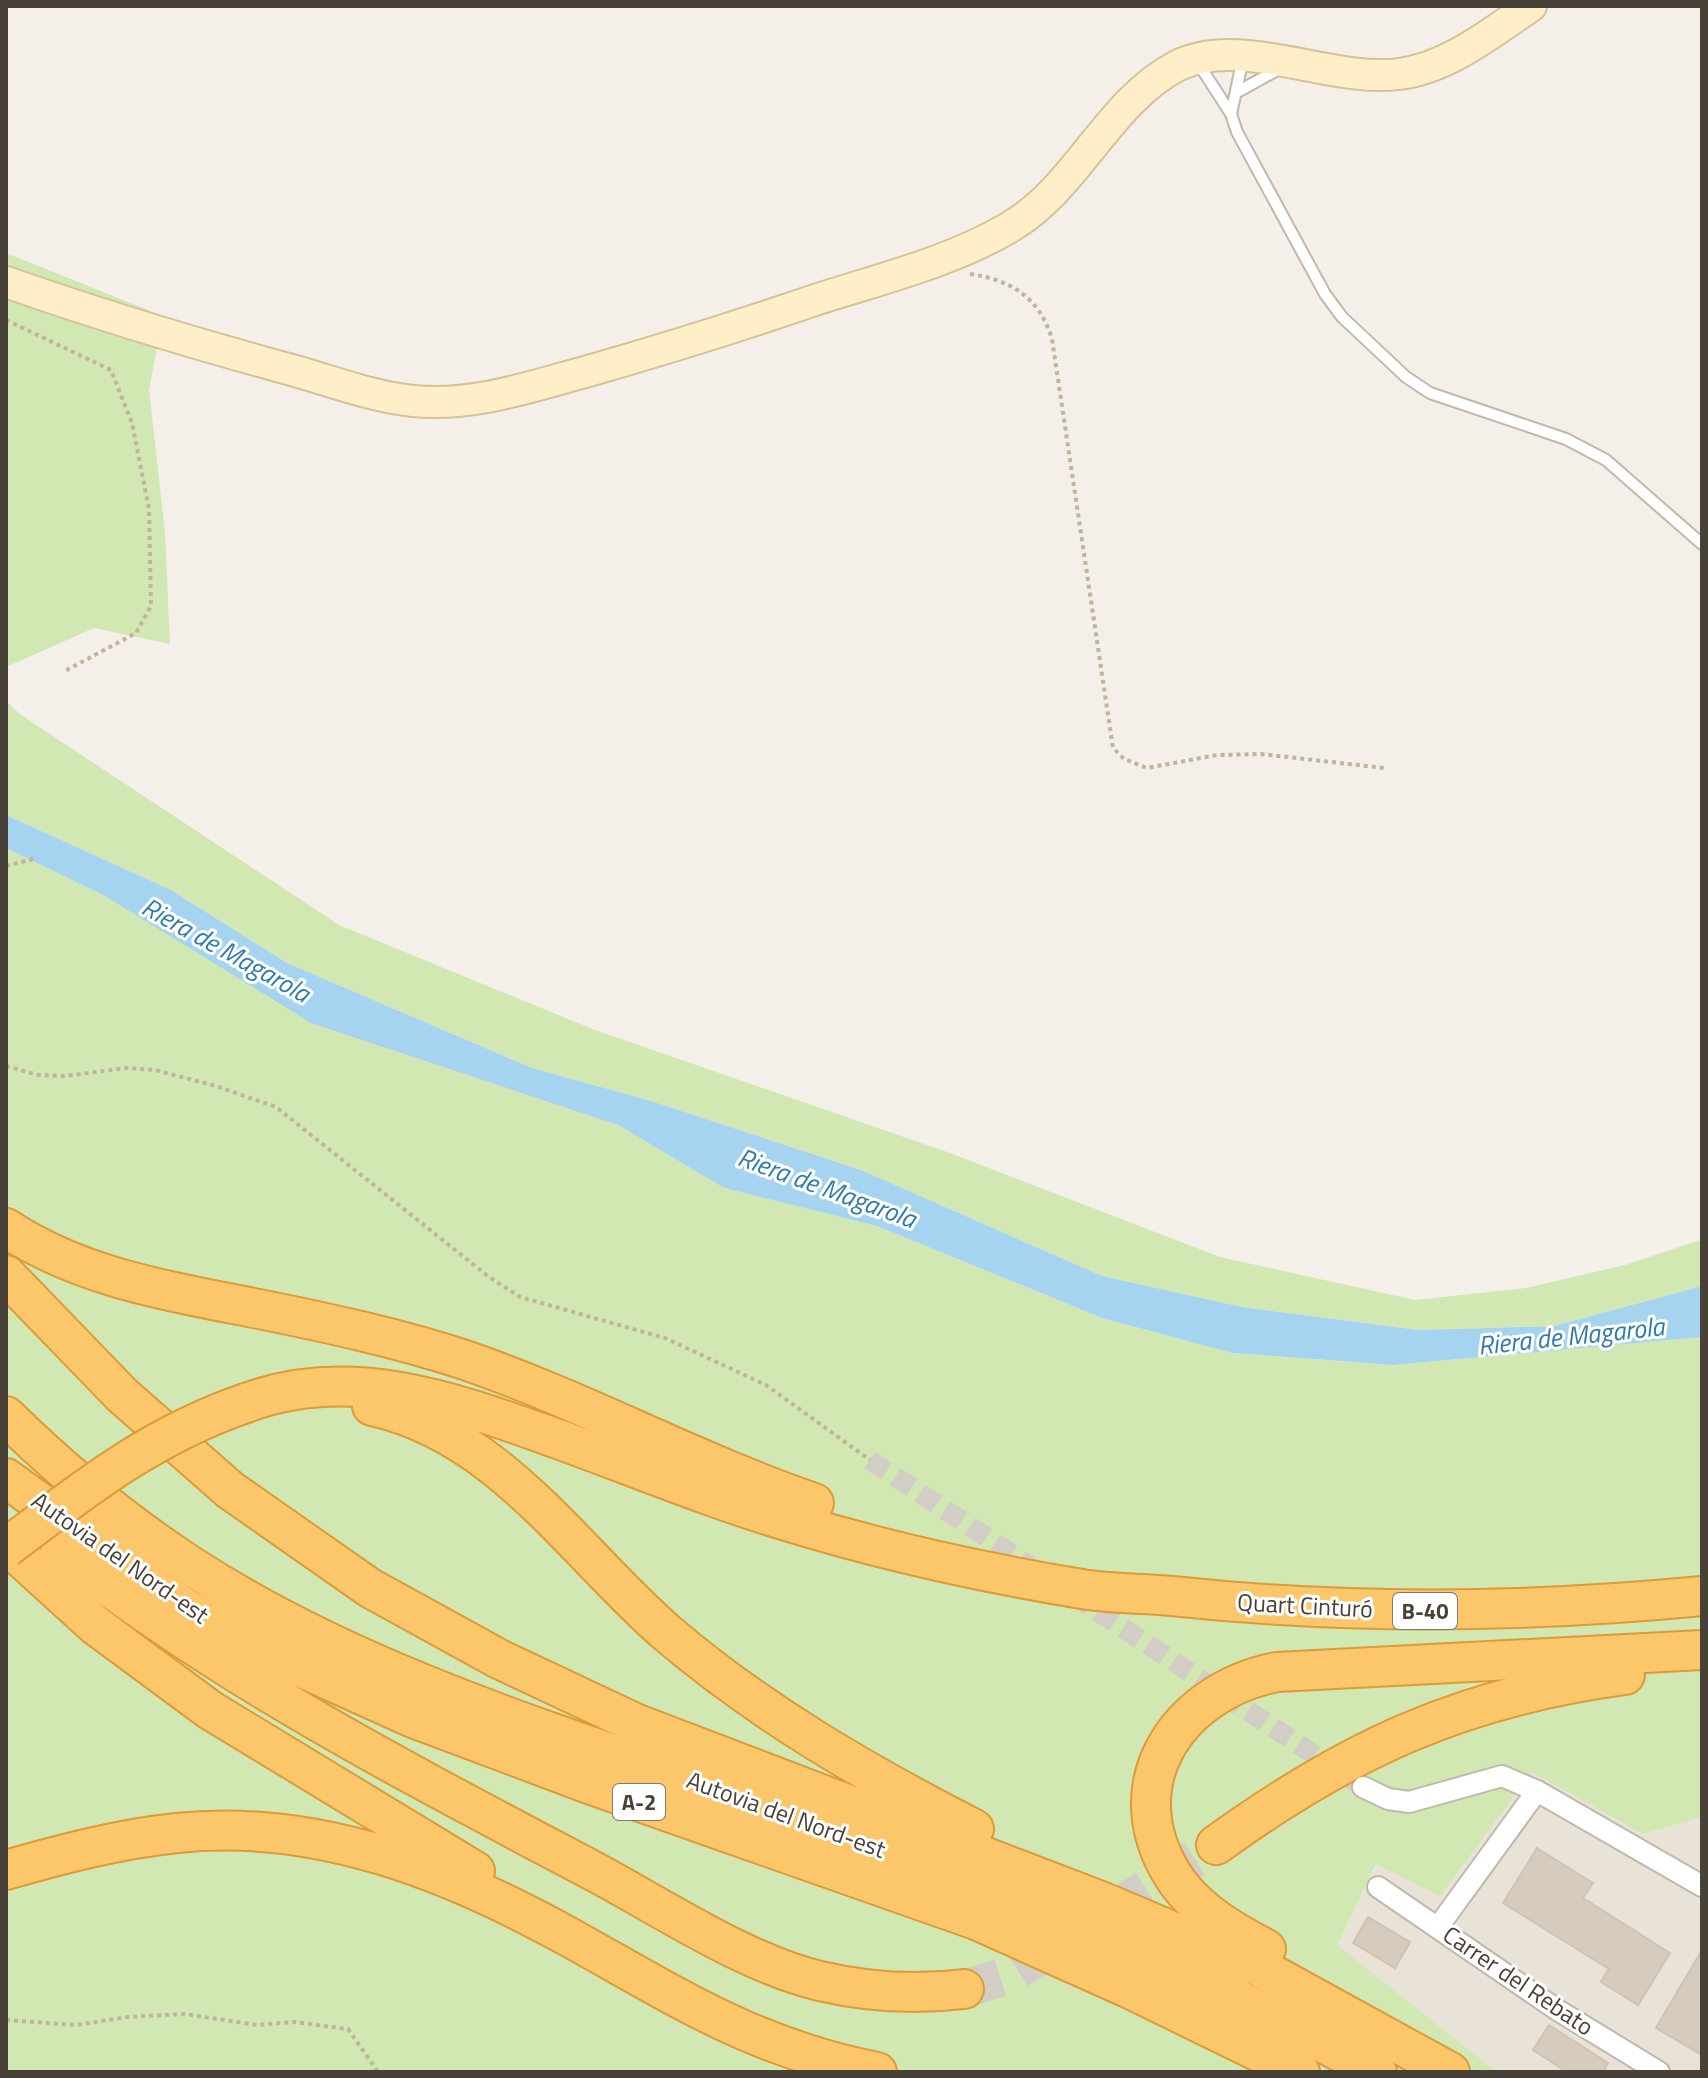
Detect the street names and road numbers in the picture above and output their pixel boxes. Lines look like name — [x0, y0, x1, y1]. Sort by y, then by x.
street label: Autovia del Nord-est — [25, 1482, 217, 1632]
street label: Quart Cinturó — [1236, 1583, 1374, 1627]
road number: B-40 — [1393, 1593, 1457, 1629]
street label: Autovia del Nord-est — [682, 1761, 891, 1867]
road number: A-2 — [613, 1784, 665, 1820]
street label: Carrer del Rebato — [1436, 1916, 1601, 2044]

